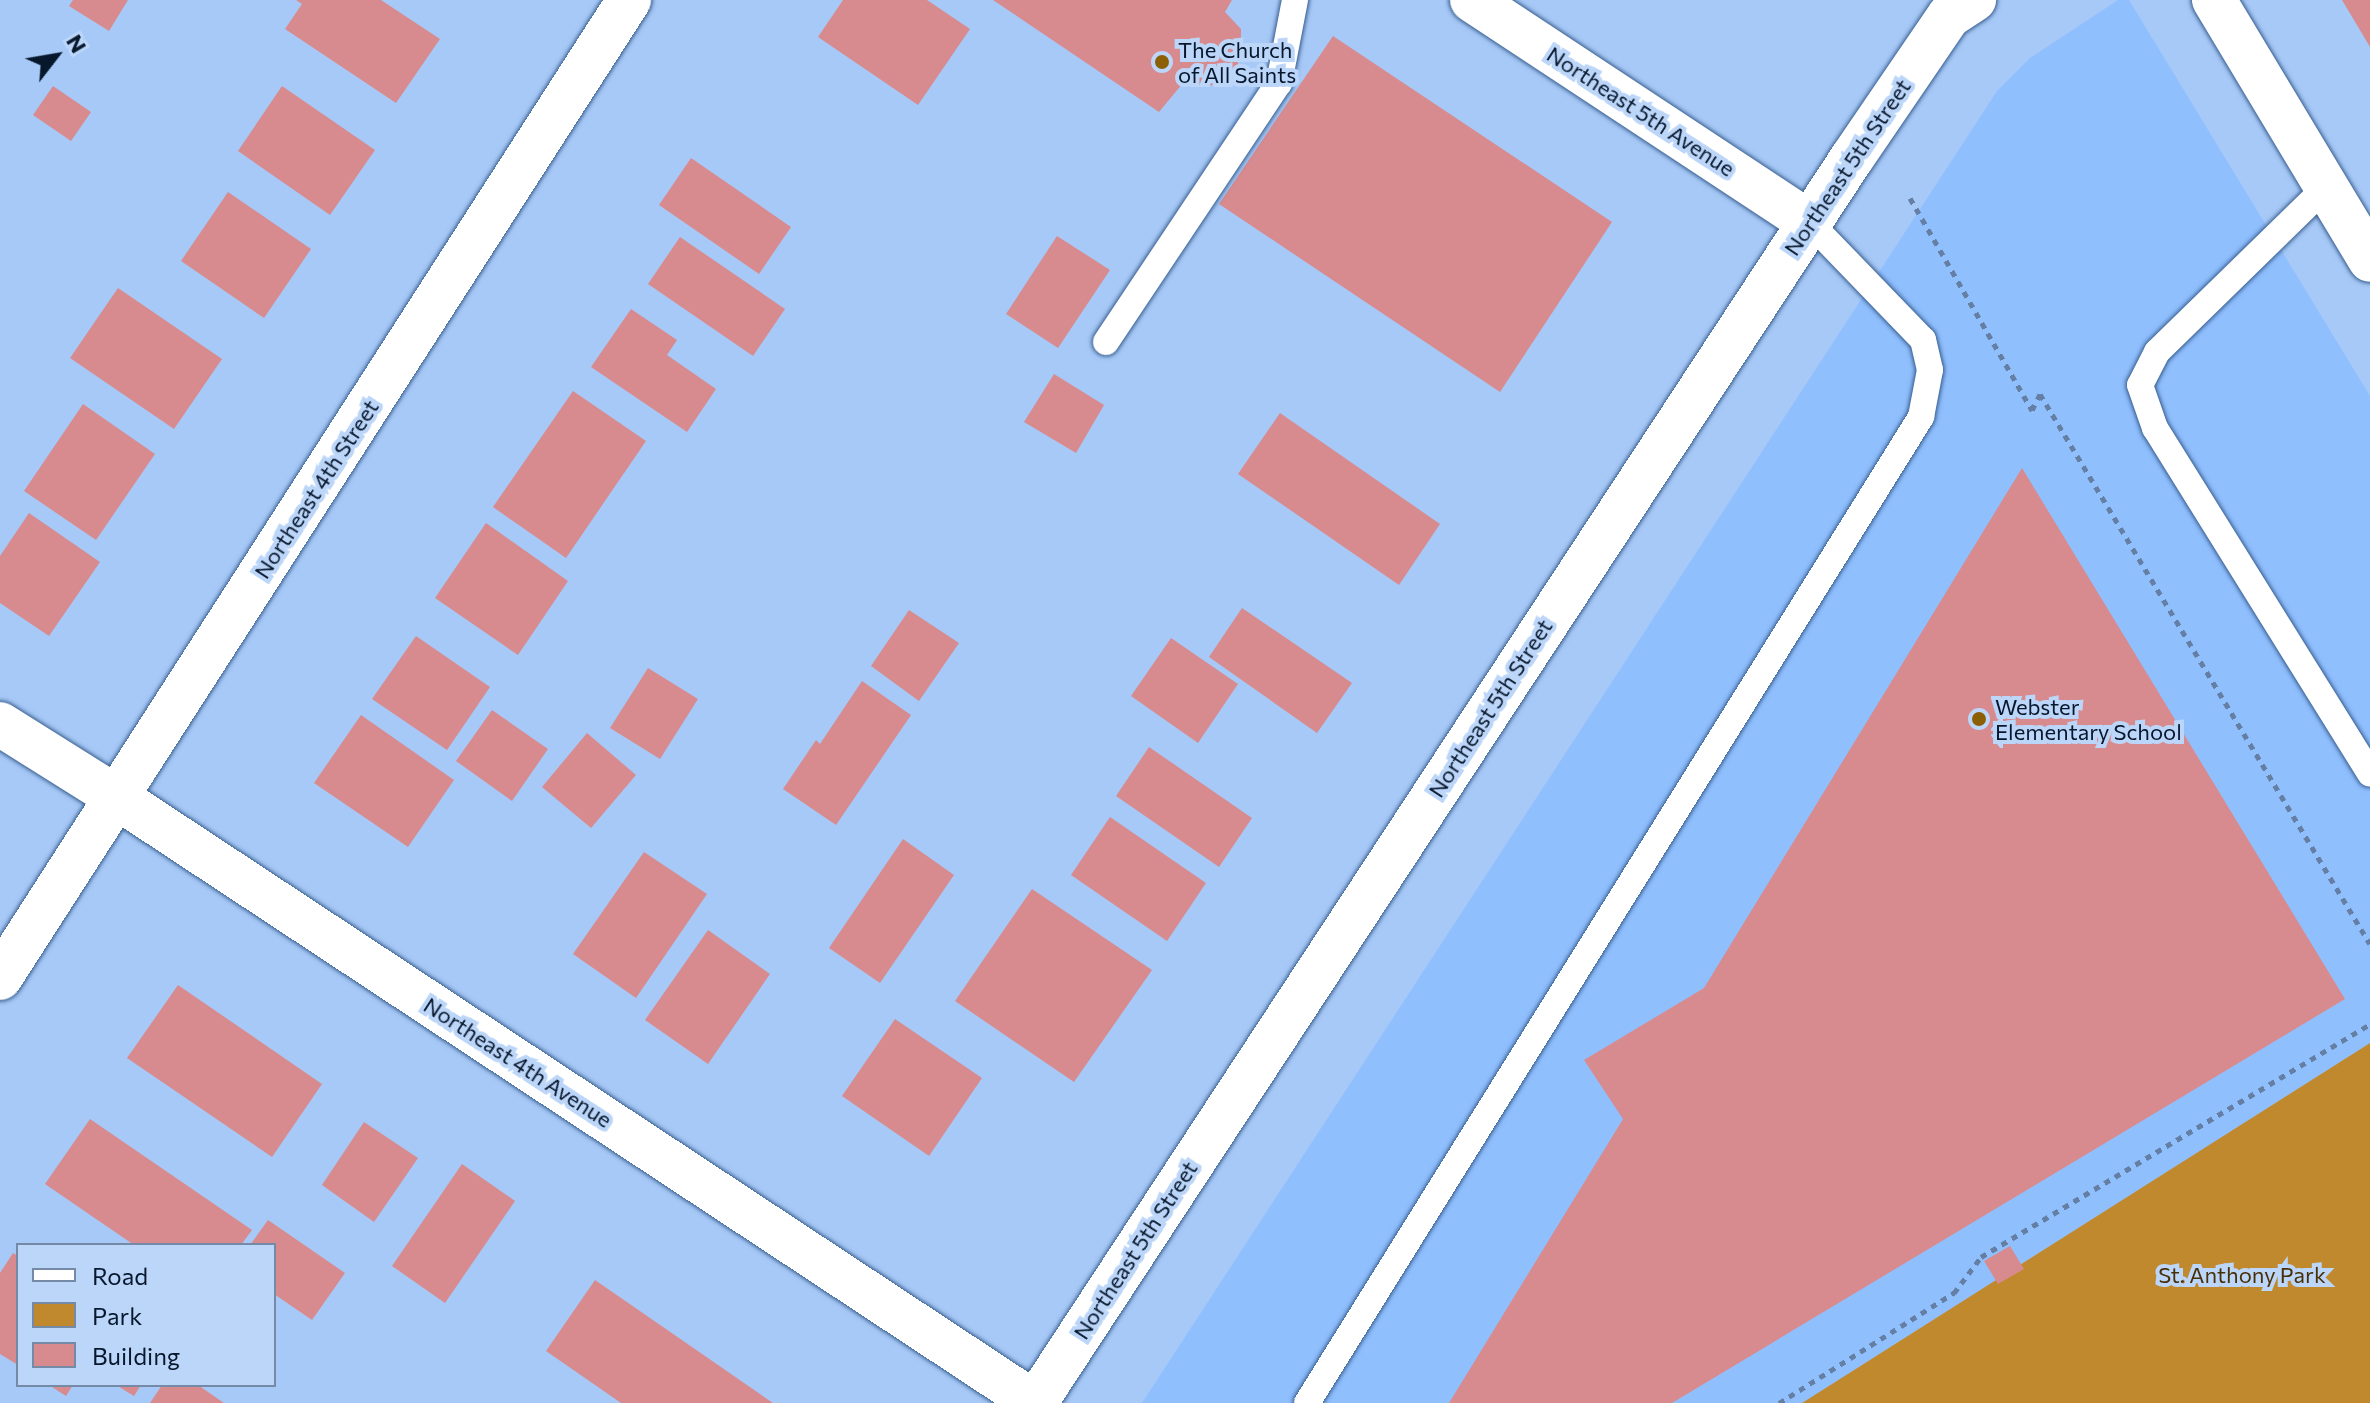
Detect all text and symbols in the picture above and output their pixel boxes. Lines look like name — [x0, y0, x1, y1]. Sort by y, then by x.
north arrow — [16, 16, 96, 96]
text: N — [61, 29, 93, 57]
place label: The Church of All Saints — [1178, 36, 1296, 88]
street label: Northeast 5th Avenue — [1542, 40, 1740, 182]
marker: The Church of All Saints — [1153, 53, 1171, 71]
street label: Northeast 5th Street — [1778, 74, 1916, 260]
street label: Northeast 4th Street — [248, 395, 384, 583]
street label: Northeast 5th Street — [1423, 614, 1557, 802]
place label: Webster Elementary School — [1995, 693, 2182, 744]
marker: Webster Elementary School — [1970, 710, 1988, 728]
street label: Northeast 4th Avenue — [419, 991, 617, 1133]
street label: Northeast 5th Street — [1068, 1156, 1202, 1344]
legend — [16, 1243, 276, 1387]
text: Road — [92, 1261, 148, 1290]
park label: St. Anthony Park — [2158, 1262, 2326, 1288]
text: Park — [92, 1301, 142, 1330]
text: Building — [92, 1341, 180, 1370]

